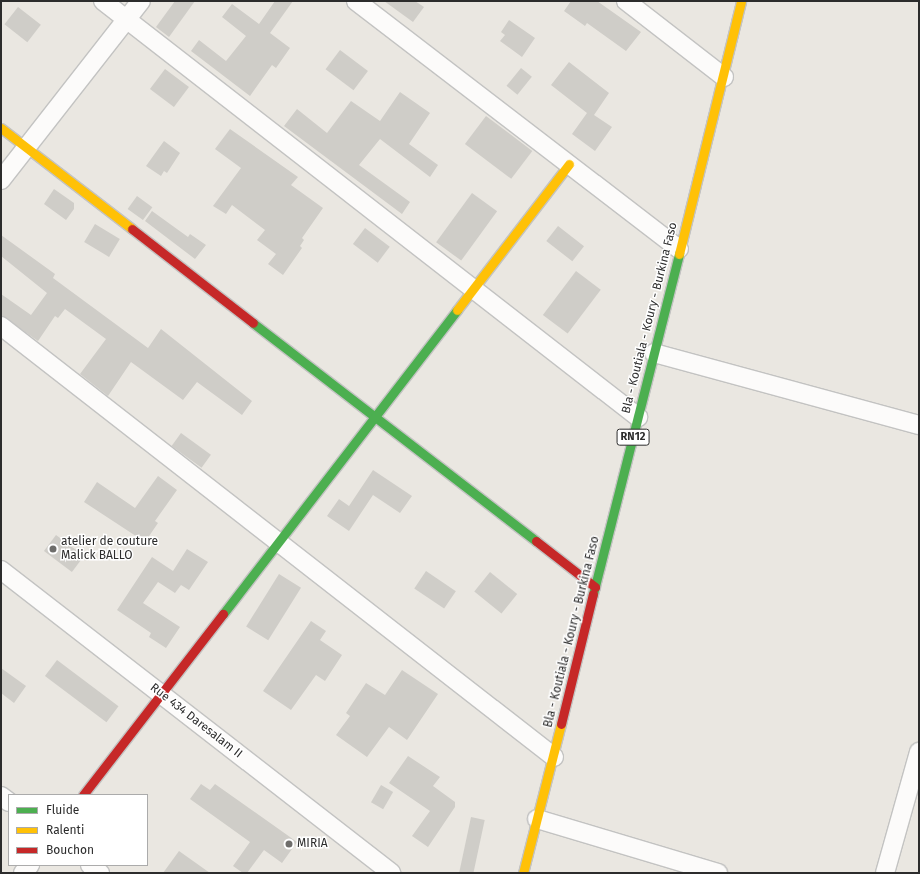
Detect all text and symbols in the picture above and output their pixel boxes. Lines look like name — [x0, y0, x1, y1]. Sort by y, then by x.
street label: Bla - Koutiala - Koury - Burkina Faso — [619, 221, 681, 415]
road number: RN12 — [616, 428, 650, 446]
place label: atelier de couture Malick BALLO — [61, 535, 158, 563]
street label: Bla - Koutiala - Koury - Burkina Faso — [541, 535, 603, 729]
marker: atelier de couture Malick BALLO — [48, 544, 58, 554]
street label: Rue 434 Daresalam II — [147, 681, 245, 761]
legend — [8, 794, 148, 866]
text: Fluide — [46, 803, 79, 817]
text: Ralenti — [46, 823, 84, 837]
place label: MIRIA — [297, 837, 328, 851]
marker: MIRIA — [284, 839, 294, 849]
text: Bouchon — [46, 843, 94, 857]

